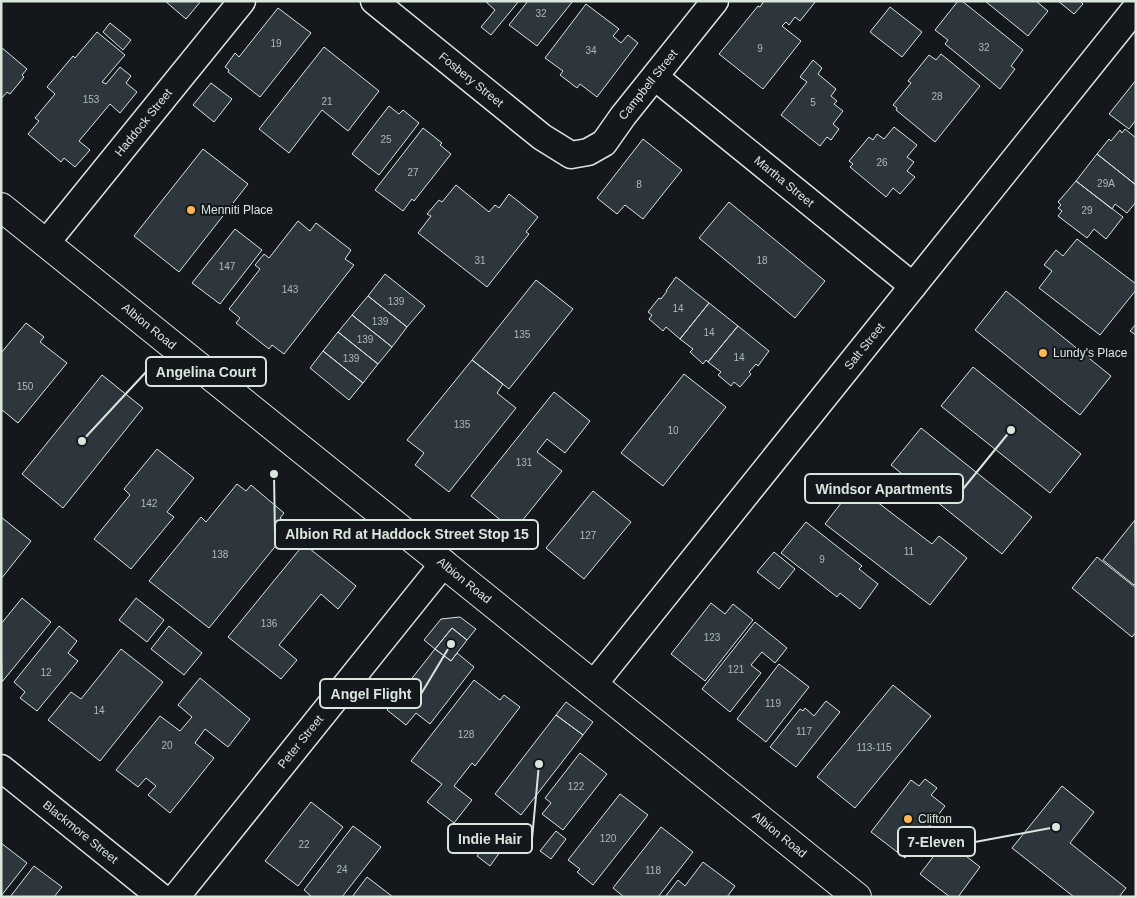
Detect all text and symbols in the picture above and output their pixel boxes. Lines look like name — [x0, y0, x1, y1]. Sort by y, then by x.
house number: 32 — [535, 8, 547, 19]
house number: 19 — [270, 38, 282, 49]
house number: 32 — [978, 42, 990, 53]
house number: 9 — [757, 43, 763, 54]
house number: 34 — [585, 45, 597, 56]
street label: Campbell Street — [616, 46, 681, 123]
street label: Fosbery Street — [436, 49, 507, 110]
street label: Haddock Street — [112, 85, 175, 159]
house number: 28 — [931, 91, 943, 102]
house number: 153 — [83, 94, 100, 105]
house number: 21 — [321, 96, 333, 107]
house number: 5 — [810, 97, 816, 108]
house number: 25 — [380, 134, 392, 145]
street label: Martha Street — [751, 153, 817, 210]
house number: 26 — [876, 157, 888, 168]
house number: 27 — [407, 167, 419, 178]
house number: 29A — [1097, 178, 1115, 189]
house number: 8 — [636, 179, 642, 190]
place label: Menniti Place — [201, 203, 273, 217]
marker: Menniti Place — [185, 204, 197, 216]
house number: 29 — [1081, 205, 1093, 216]
house number: 31 — [474, 255, 486, 266]
house number: 18 — [756, 255, 768, 266]
house number: 147 — [219, 261, 236, 272]
house number: 143 — [282, 284, 299, 295]
house number: 139 — [388, 296, 405, 307]
street label: Albion Road — [119, 300, 179, 352]
house number: 14 — [672, 303, 684, 314]
house number: 139 — [372, 316, 389, 327]
street label: Salt Street — [842, 320, 888, 373]
house number: 14 — [703, 327, 715, 338]
house number: 135 — [514, 329, 531, 340]
house number: 139 — [357, 334, 374, 345]
place label: Lundy's Place — [1053, 346, 1128, 360]
marker: Lundy's Place — [1037, 347, 1049, 359]
house number: 14 — [733, 352, 745, 363]
house number: 139 — [343, 353, 360, 364]
callout: Angelina Court — [146, 357, 266, 386]
text: Angelina Court — [156, 364, 256, 380]
house number: 150 — [17, 381, 34, 392]
house number: 135 — [454, 419, 471, 430]
house number: 10 — [667, 425, 679, 436]
house number: 131 — [516, 457, 533, 468]
callout: Windsor Apartments — [805, 474, 963, 503]
text: Windsor Apartments — [815, 481, 953, 497]
house number: 142 — [141, 498, 158, 509]
callout: Albion Rd at Haddock Street Stop 15 — [275, 520, 538, 549]
text: Albion Rd at Haddock Street Stop 15 — [285, 526, 529, 542]
house number: 127 — [580, 530, 597, 541]
house number: 11 — [904, 546, 915, 557]
house number: 138 — [212, 549, 229, 560]
street label: Albion Road — [434, 554, 494, 606]
house number: 9 — [819, 554, 825, 565]
house number: 136 — [261, 618, 278, 629]
house number: 123 — [704, 632, 721, 643]
house number: 121 — [728, 664, 745, 675]
house number: 12 — [40, 667, 52, 678]
callout: Angel Flight — [320, 679, 421, 708]
text: Angel Flight — [331, 686, 412, 702]
house number: 119 — [765, 698, 781, 709]
house number: 14 — [93, 705, 105, 716]
street label: Peter Street — [275, 712, 326, 771]
house number: 117 — [796, 726, 812, 737]
house number: 128 — [458, 729, 475, 740]
house number: 20 — [161, 740, 173, 751]
house number: 113-115 — [856, 742, 892, 753]
house number: 122 — [568, 781, 585, 792]
street label: Blackmore Street — [40, 798, 121, 867]
street label: Albion Road — [750, 809, 809, 861]
place label: Clifton — [918, 812, 952, 826]
marker: Clifton — [902, 813, 914, 825]
callout: Indie Hair — [448, 824, 532, 853]
callout: 7-Eleven — [898, 827, 975, 856]
text: Indie Hair — [458, 831, 522, 847]
house number: 120 — [600, 833, 617, 844]
text: 7-Eleven — [907, 834, 965, 850]
house number: 22 — [298, 839, 310, 850]
house number: 24 — [336, 864, 348, 875]
house number: 118 — [645, 865, 661, 876]

